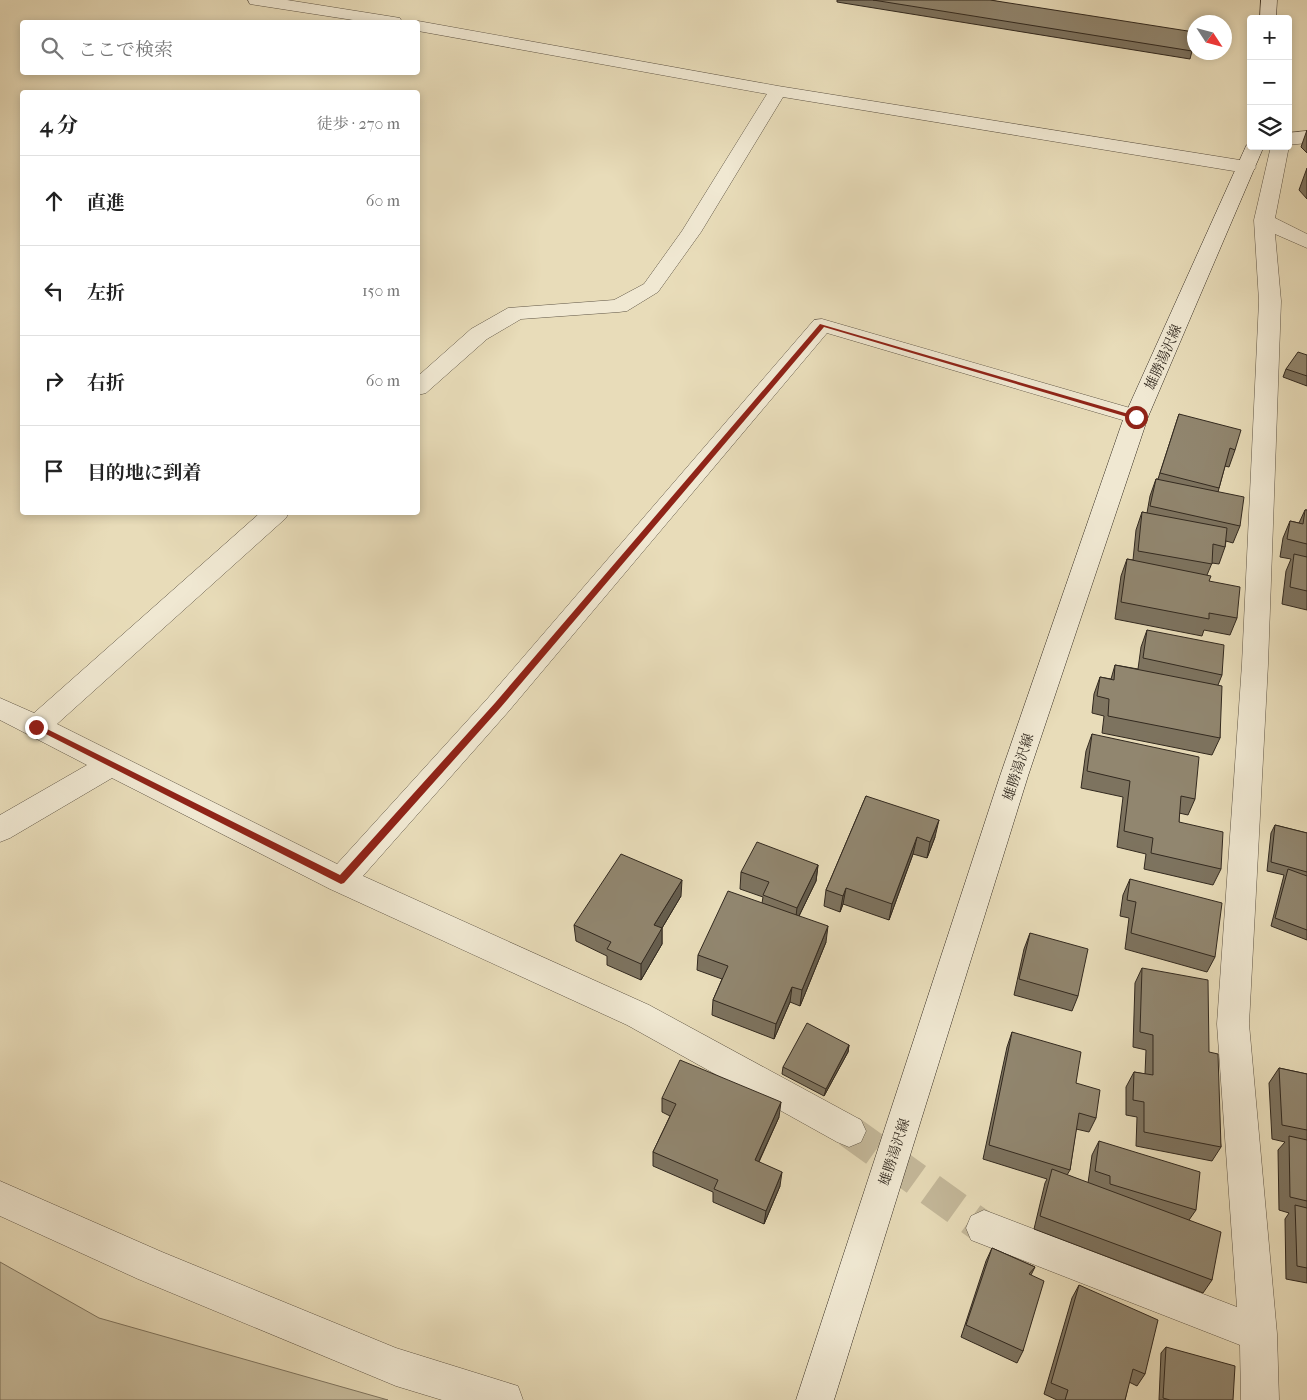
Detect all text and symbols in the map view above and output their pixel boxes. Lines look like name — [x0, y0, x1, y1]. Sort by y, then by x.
north arrow — [1187, 15, 1232, 60]
map controls — [1247, 15, 1292, 150]
button: + — [1247, 15, 1292, 60]
search box — [20, 20, 420, 75]
icon: search — [38, 34, 66, 62]
text: ここで検索 — [78, 39, 173, 61]
button: − — [1247, 60, 1292, 105]
button: layers — [1247, 105, 1292, 150]
text: 4 分 — [40, 113, 78, 137]
text: 徒歩 · 270 m — [316, 114, 400, 133]
icon: ahead — [40, 187, 68, 215]
text: 60 m — [366, 191, 400, 210]
text: 直進 — [87, 192, 125, 214]
icon: left — [40, 277, 68, 305]
text: 150 m — [362, 281, 400, 300]
text: 左折 — [87, 282, 125, 304]
street label: 雄勝湯沢線 — [1141, 322, 1185, 393]
icon: right — [40, 367, 68, 395]
text: 60 m — [366, 371, 400, 390]
text: 右折 — [87, 372, 125, 394]
route start — [1125, 406, 1148, 429]
icon: arrive — [40, 457, 68, 485]
text: 目的地に到着 — [87, 462, 201, 484]
route end — [25, 716, 48, 739]
street label: 雄勝湯沢線 — [1000, 731, 1037, 803]
street label: 雄勝湯沢線 — [876, 1116, 913, 1188]

